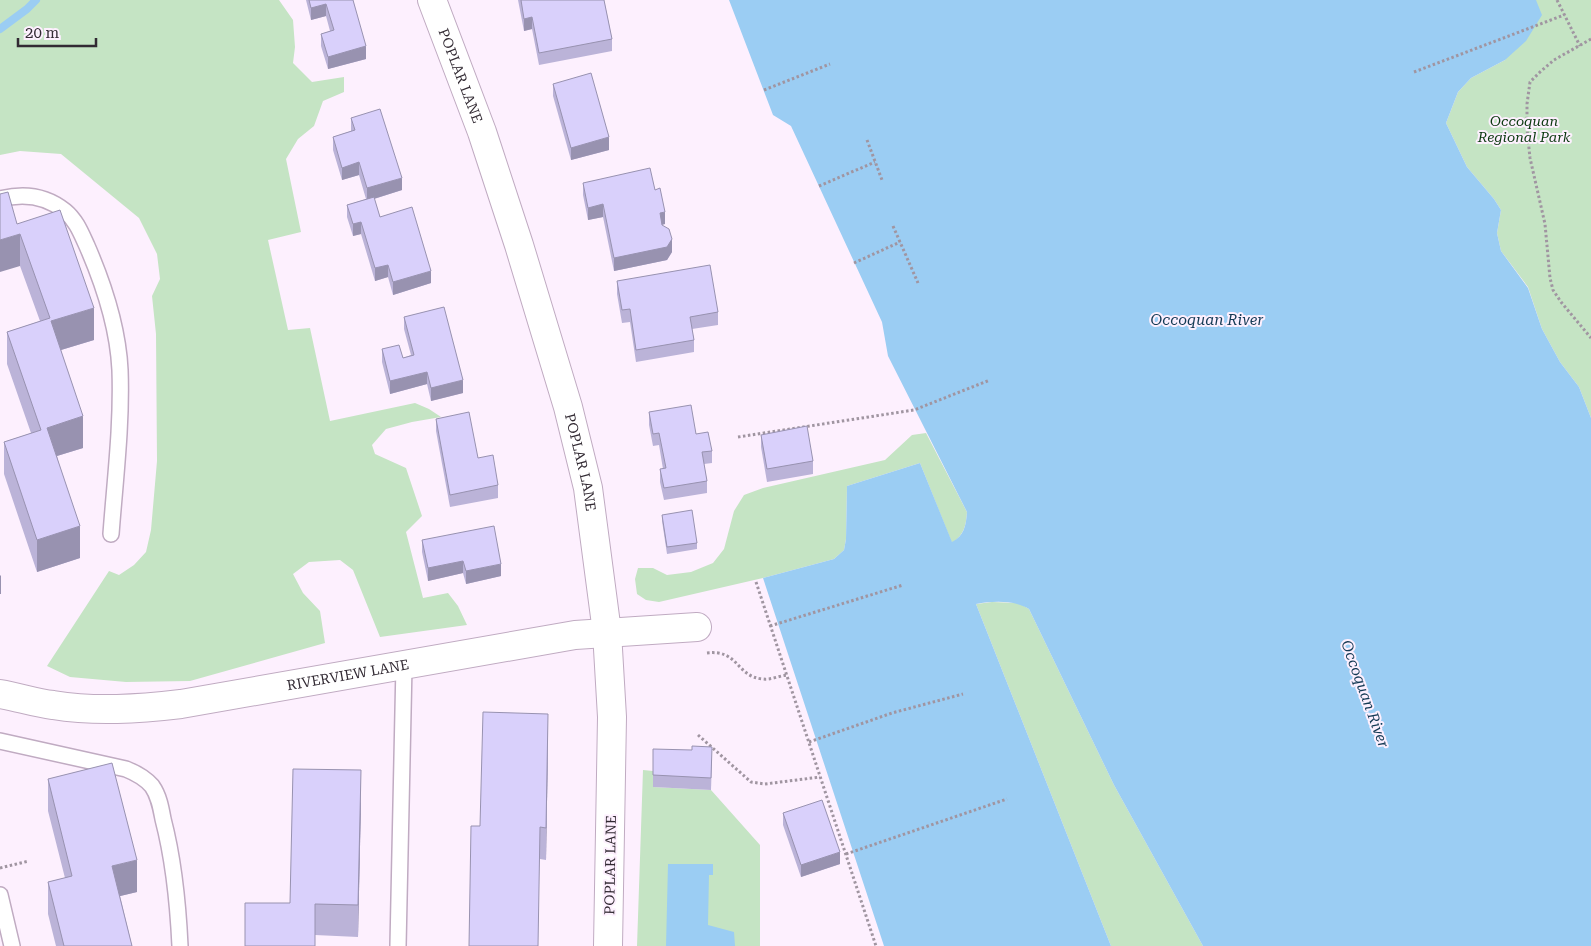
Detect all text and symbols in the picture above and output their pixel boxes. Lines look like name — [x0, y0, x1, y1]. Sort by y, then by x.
scale bar — [18, 15, 95, 47]
text: 20 m — [25, 24, 60, 42]
street label: POPLAR LANE — [436, 26, 486, 125]
park label: Occoquan Regional Park — [1477, 113, 1571, 145]
water label: Occoquan River — [1150, 311, 1264, 329]
street label: POPLAR LANE — [562, 412, 599, 512]
water label: Occoquan River — [1337, 638, 1393, 751]
street label: RIVERVIEW LANE — [286, 656, 410, 693]
street label: POPLAR LANE — [601, 815, 619, 915]

